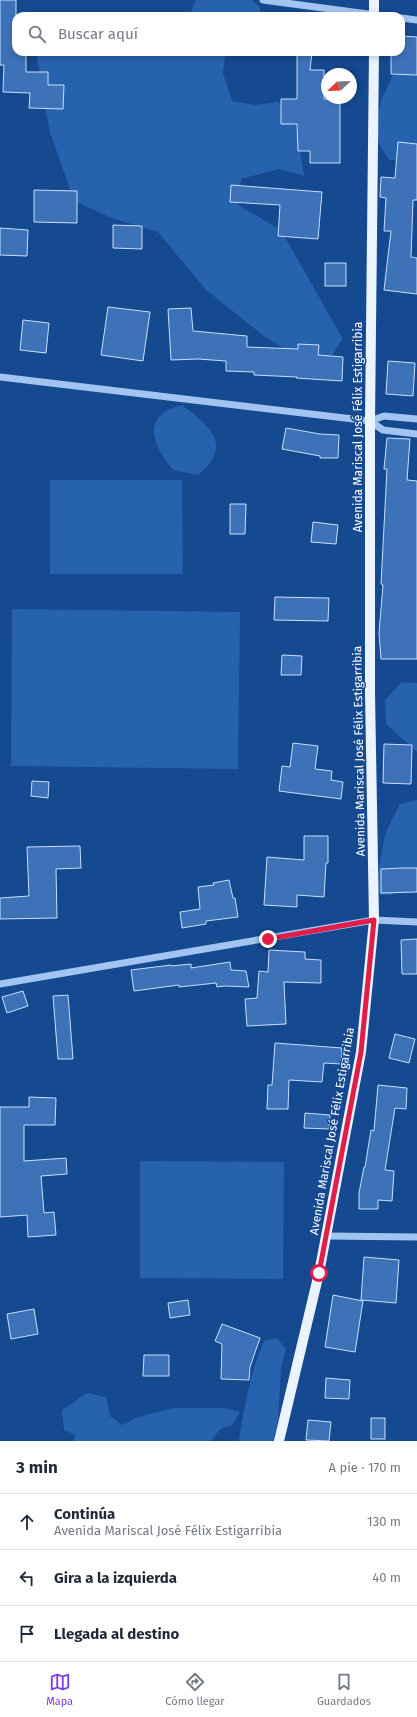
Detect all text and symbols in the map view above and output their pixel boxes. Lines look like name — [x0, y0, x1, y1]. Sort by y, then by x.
search box — [12, 12, 405, 56]
icon: search — [26, 23, 48, 45]
text: Buscar aquí — [58, 25, 138, 43]
north arrow — [321, 68, 357, 104]
street label: Avenida Mariscal José Félix Estigarribia — [351, 322, 365, 532]
street label: Avenida Mariscal José Félix Estigarribia — [350, 646, 368, 856]
route end — [259, 930, 277, 948]
street label: Avenida Mariscal José Félix Estigarribia — [307, 1026, 357, 1236]
route start — [310, 1264, 328, 1282]
text: 3 min — [16, 1457, 58, 1478]
text: A pie · 170 m — [329, 1460, 401, 1475]
text: Continúa — [54, 1505, 115, 1523]
icon: ahead — [16, 1511, 38, 1533]
text: 130 m — [367, 1514, 401, 1529]
text: Avenida Mariscal José Félix Estigarribia — [54, 1523, 282, 1538]
icon: left — [16, 1567, 38, 1589]
text: Gira a la izquierda — [54, 1569, 177, 1587]
text: 40 m — [372, 1570, 401, 1585]
icon: arrive — [16, 1623, 38, 1645]
text: Llegada al destino — [54, 1625, 179, 1643]
tab: Mapa — [46, 1671, 73, 1708]
tab: Cómo llegar — [165, 1671, 225, 1708]
tab: Guardados — [317, 1671, 371, 1708]

